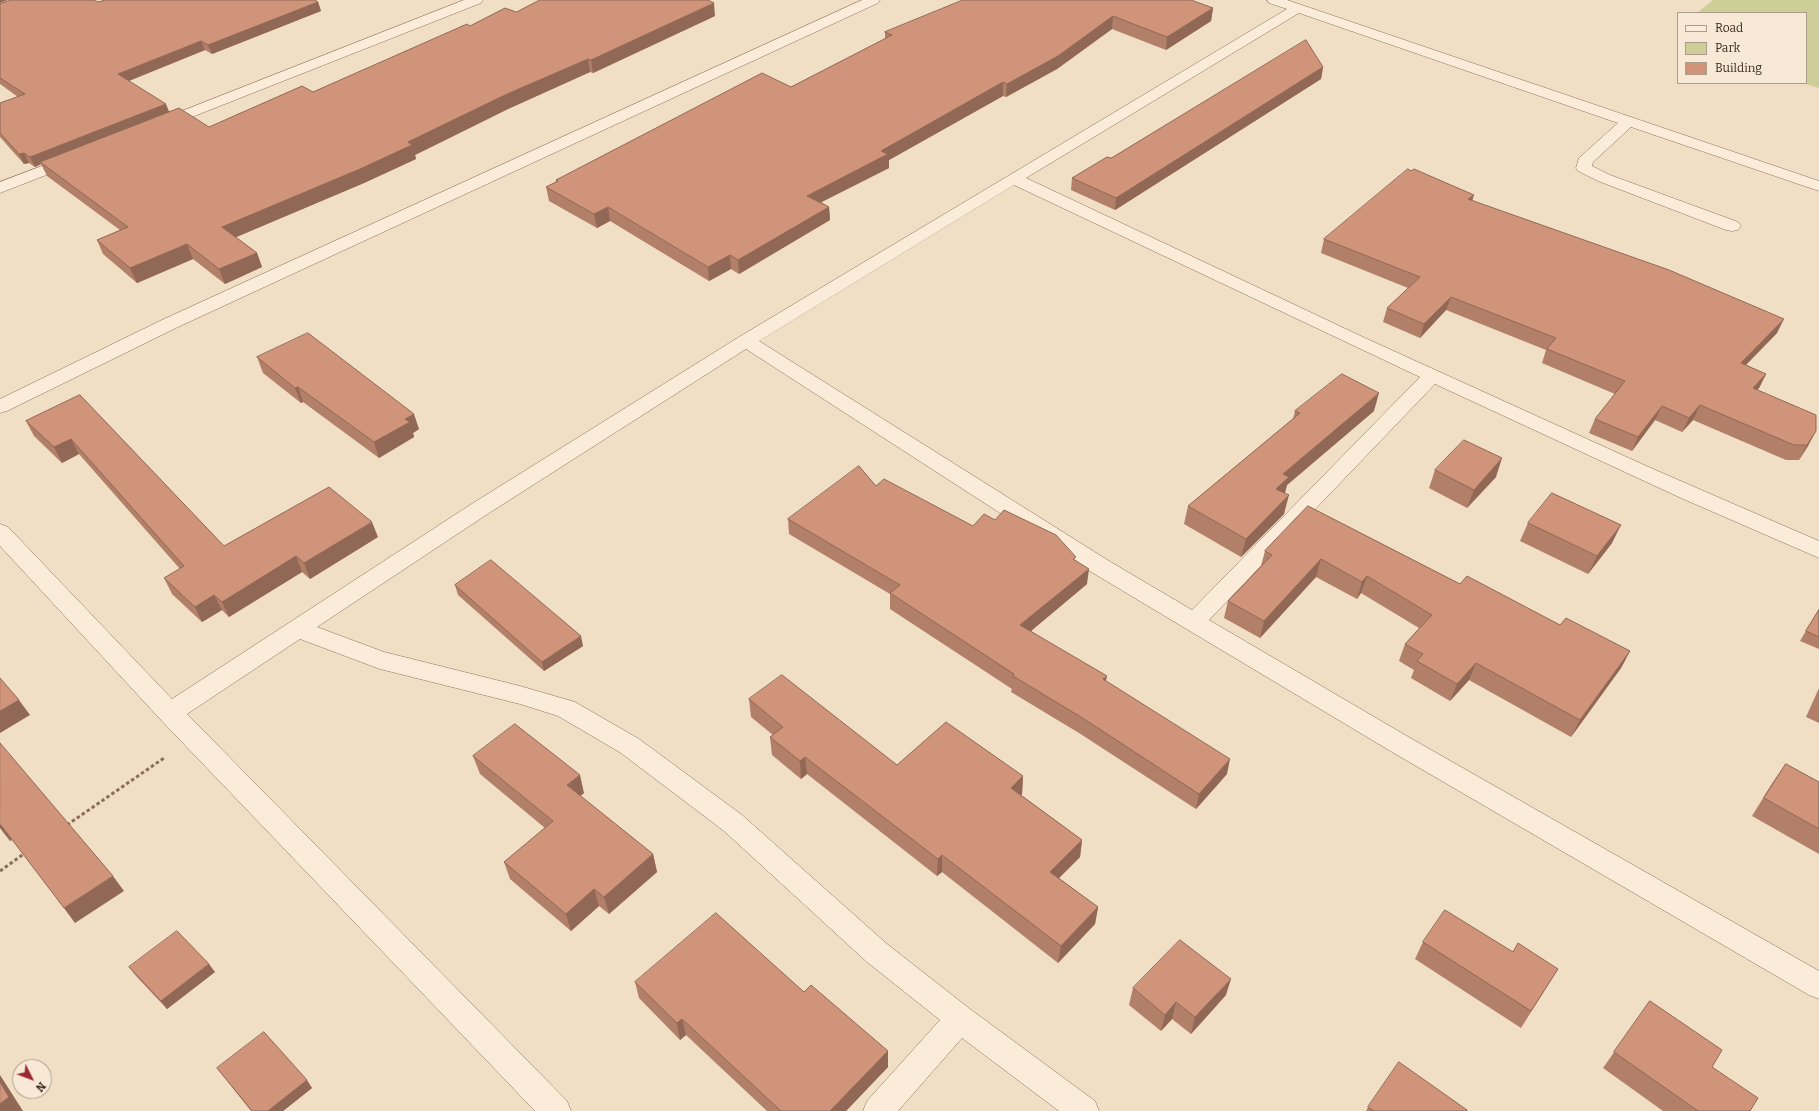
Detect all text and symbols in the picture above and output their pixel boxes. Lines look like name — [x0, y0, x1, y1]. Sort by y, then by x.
legend — [1677, 12, 1807, 84]
text: Road — [1715, 21, 1743, 35]
text: Park — [1715, 41, 1740, 55]
text: Building — [1715, 61, 1762, 75]
north arrow — [12, 1059, 52, 1099]
text: N — [33, 1079, 48, 1094]

